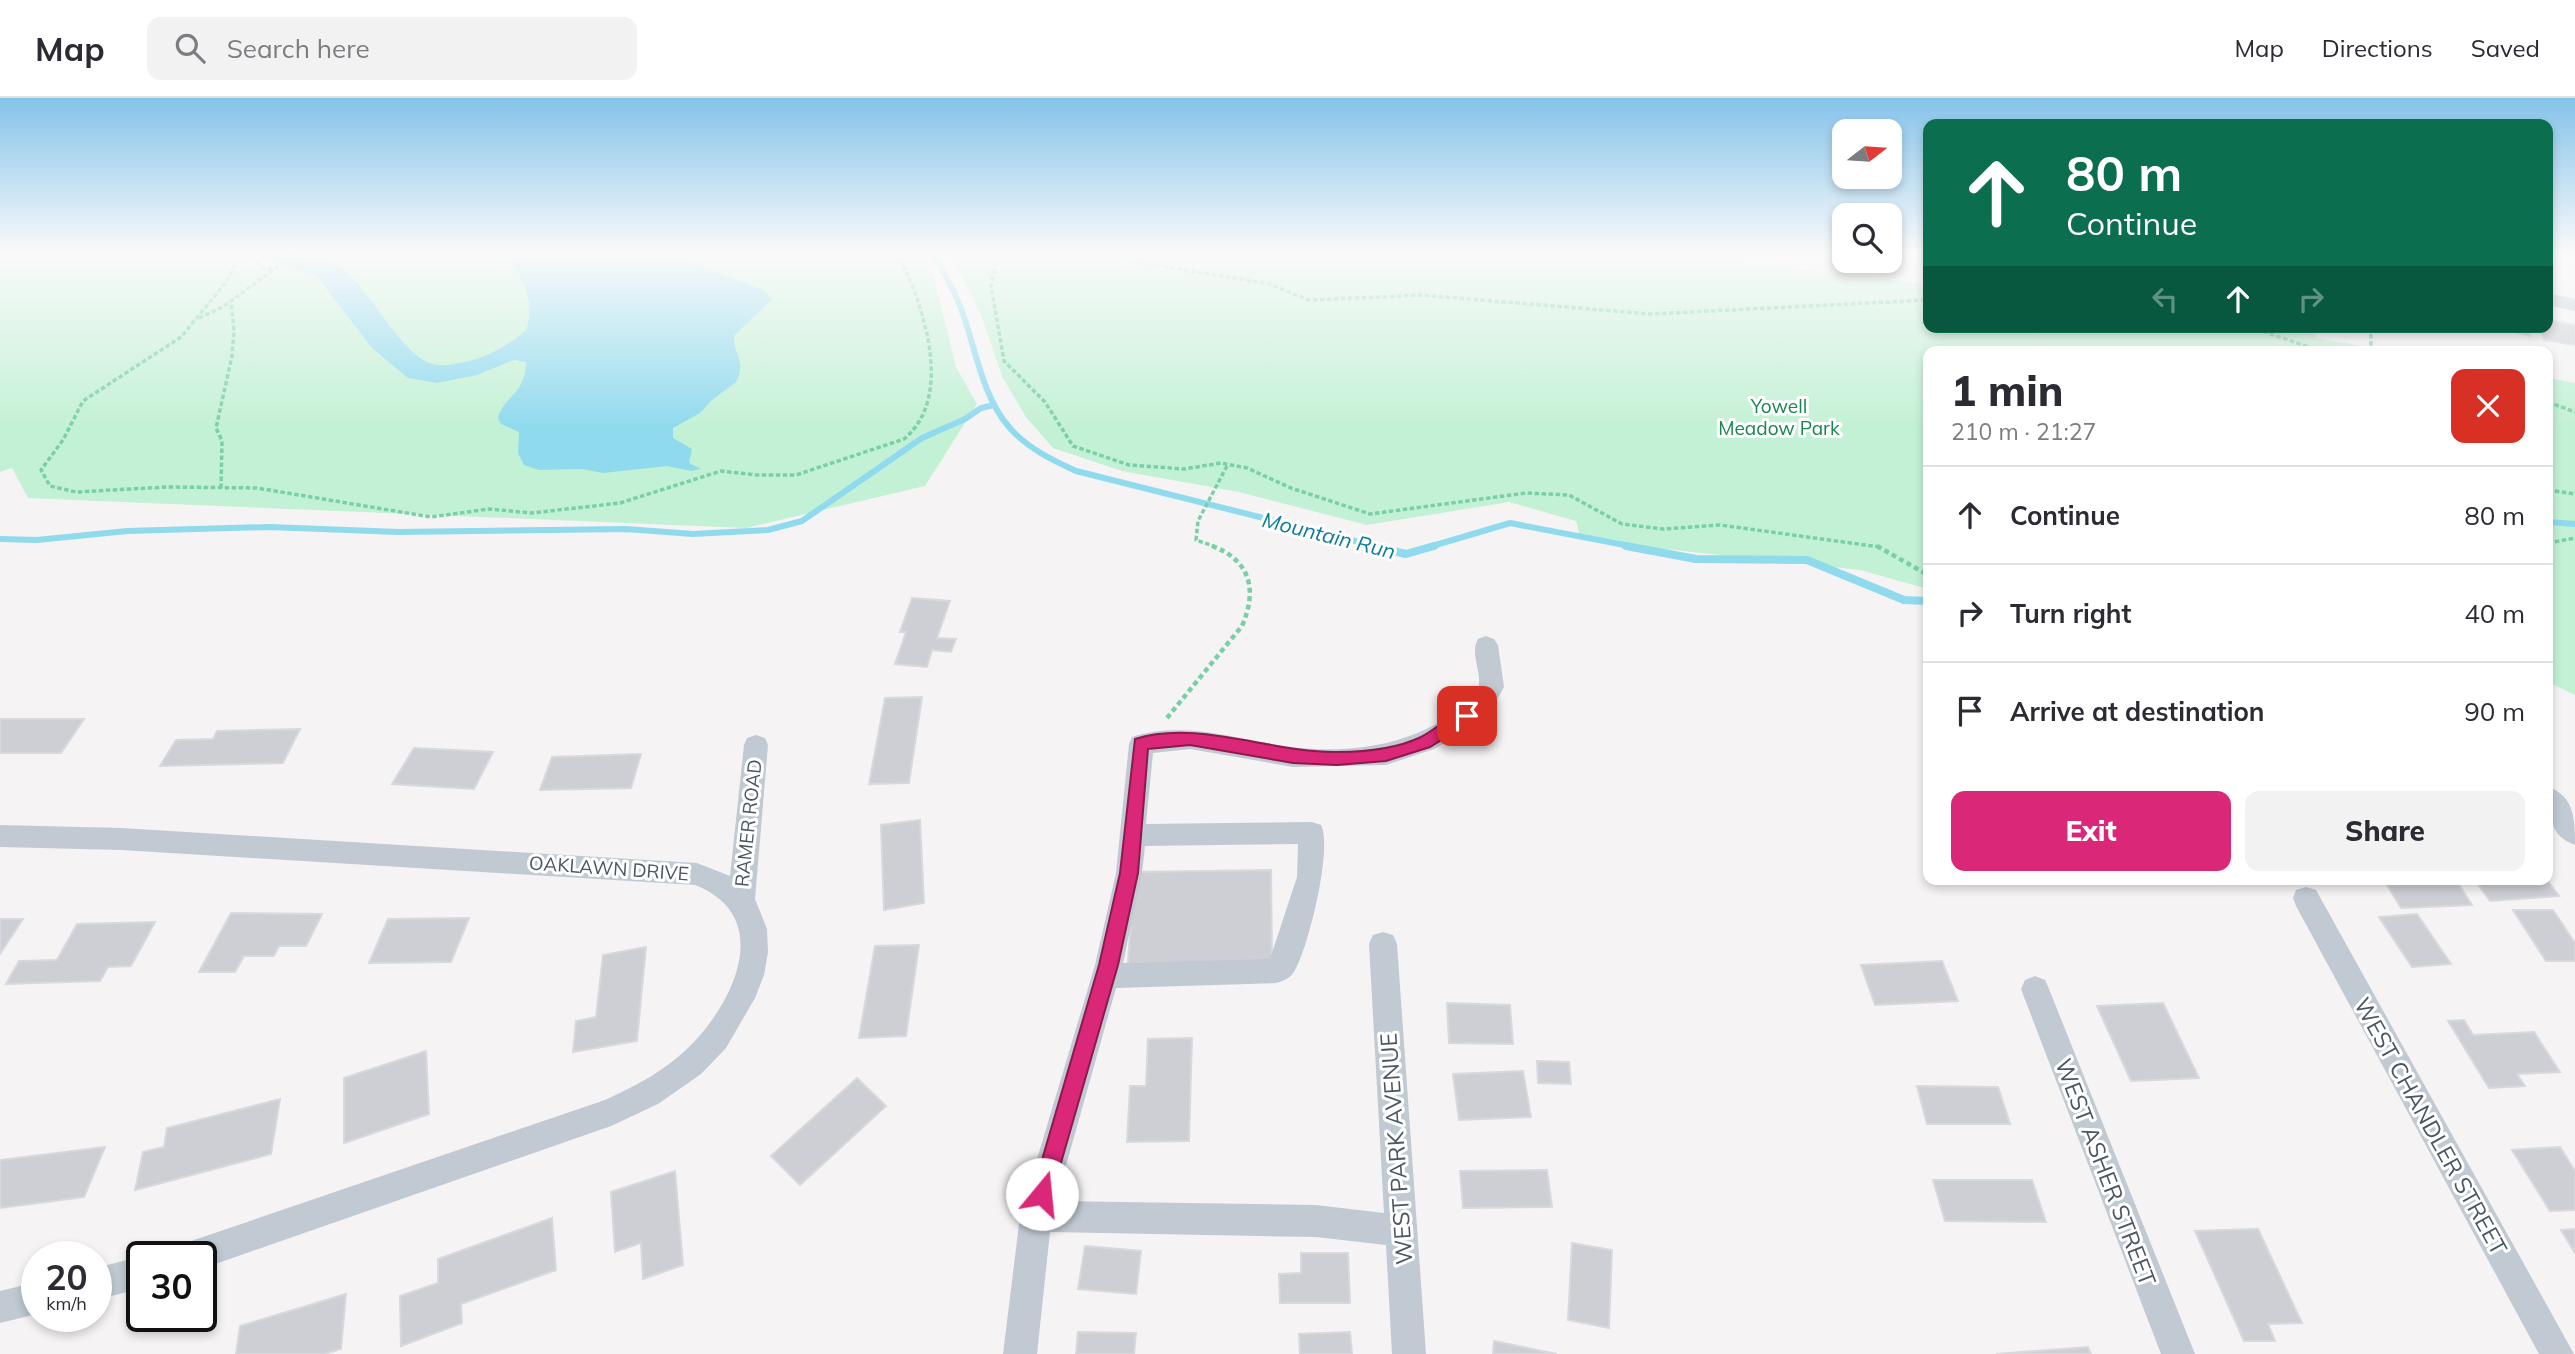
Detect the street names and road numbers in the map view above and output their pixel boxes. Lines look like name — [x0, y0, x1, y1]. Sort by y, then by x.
street label: RAMER ROAD — [729, 758, 767, 888]
street label: OAKLAWN DRIVE — [528, 850, 690, 886]
street label: WEST CHANDLER STREET — [2348, 992, 2514, 1260]
street label: WEST PARK AVENUE — [1373, 1032, 1419, 1266]
street label: WEST ASHER STREET — [2049, 1054, 2163, 1290]

